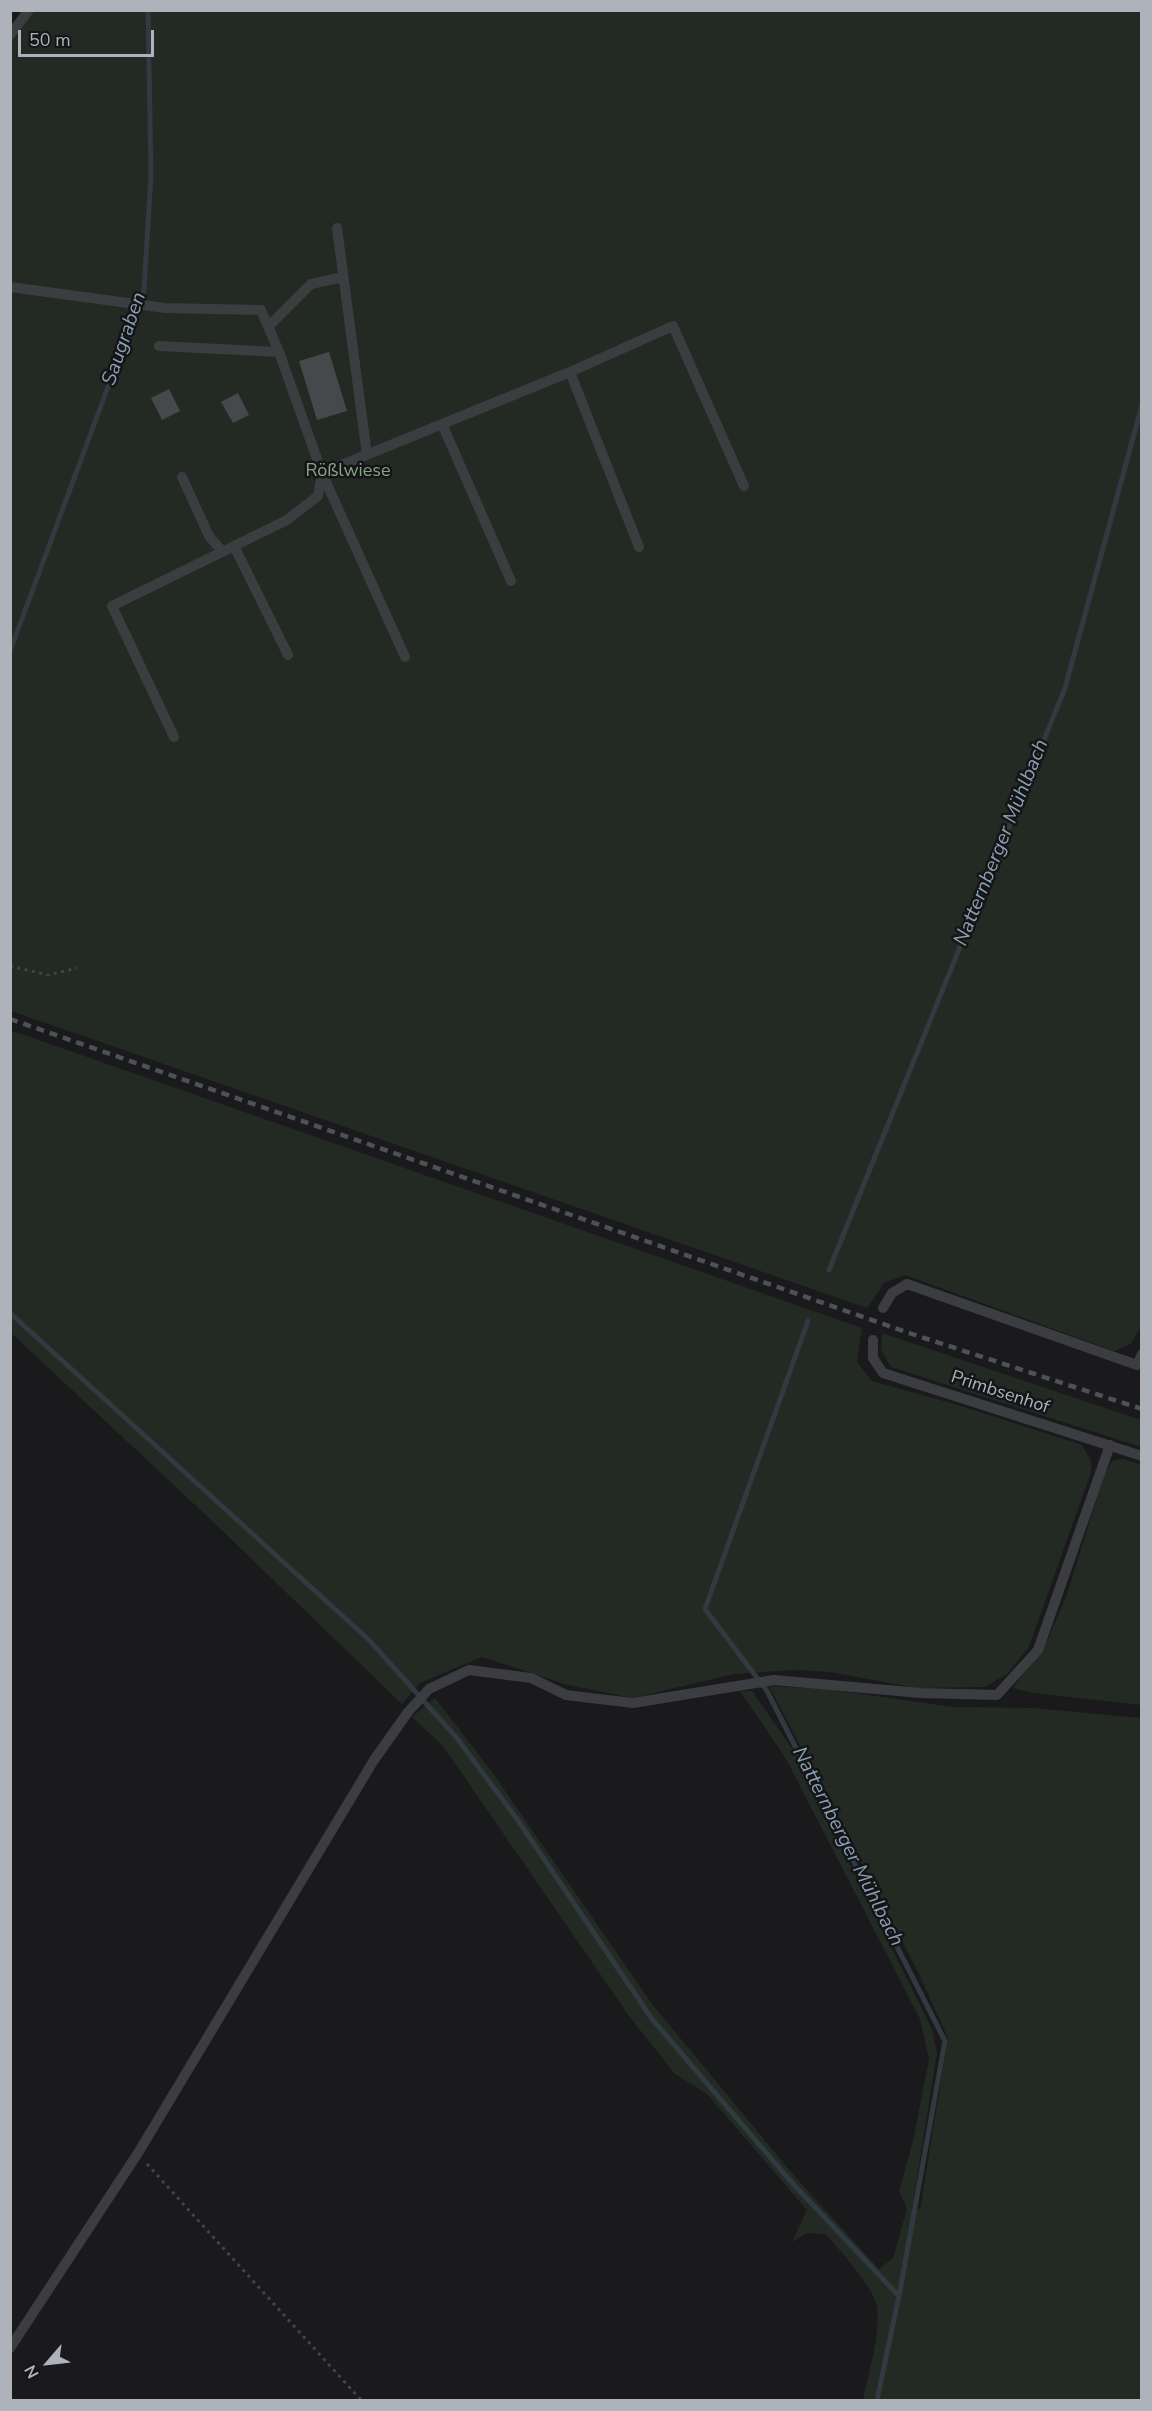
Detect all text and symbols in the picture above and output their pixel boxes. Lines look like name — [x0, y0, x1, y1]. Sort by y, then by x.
scale bar — [21, 18, 158, 56]
text: 50 m — [29, 28, 71, 52]
water label: Saugraben — [98, 289, 152, 389]
park label: Rößlwiese — [305, 461, 391, 483]
water label: Natternberger Mühlbach — [950, 736, 1054, 950]
street label: Primbsenhof — [948, 1367, 1052, 1419]
water label: Natternberger Mühlbach — [786, 1743, 908, 1951]
north arrow — [18, 2333, 78, 2393]
text: N — [20, 2361, 45, 2382]

